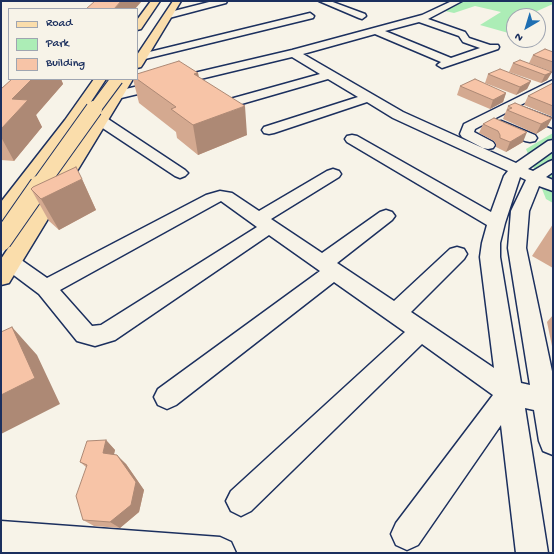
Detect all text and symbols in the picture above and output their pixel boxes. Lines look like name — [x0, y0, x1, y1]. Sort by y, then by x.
legend — [8, 8, 138, 80]
north arrow — [506, 8, 546, 48]
text: Road — [46, 17, 72, 31]
text: N — [513, 30, 526, 44]
text: Park — [46, 37, 69, 51]
text: Building — [46, 57, 85, 71]

